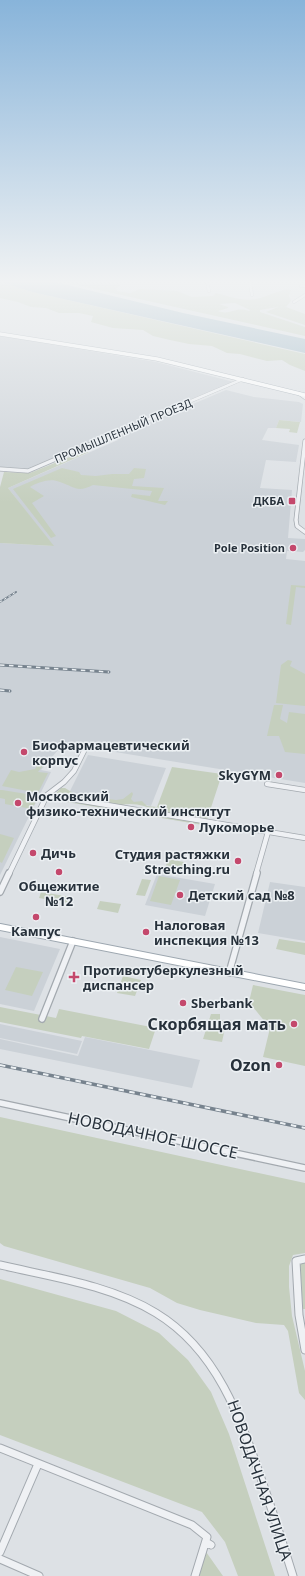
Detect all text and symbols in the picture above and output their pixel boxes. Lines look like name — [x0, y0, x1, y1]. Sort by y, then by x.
street label: ПРОМЫШЛЕННЫЙ ПРОЕЗД — [52, 395, 194, 466]
place label: ДКБА — [253, 493, 284, 508]
marker: ДКБА — [287, 496, 297, 506]
place label: Pole Position — [214, 540, 285, 555]
marker: Pole Position — [288, 543, 298, 553]
place label: Биофармацевтический корпус — [32, 736, 190, 769]
marker: Биофармацевтический корпус — [19, 747, 29, 757]
place label: SkyGYM — [219, 766, 271, 784]
marker: SkyGYM — [274, 770, 284, 780]
place label: Московский физико-технический институт — [26, 787, 231, 820]
marker: Московский физико-технический институт — [13, 798, 23, 808]
place label: Лукоморье — [199, 818, 275, 836]
marker: Лукоморье — [186, 822, 196, 832]
place label: Дичь — [41, 844, 76, 862]
place label: Студия растяжки Stretching.ru — [115, 845, 230, 878]
marker: Дичь — [28, 848, 38, 858]
marker: Студия растяжки Stretching.ru — [233, 856, 243, 866]
marker: Общежитие №12 — [54, 867, 64, 877]
place label: Общежитие №12 — [19, 877, 100, 910]
place label: Детский сад №8 — [188, 886, 295, 904]
marker: Детский сад №8 — [175, 890, 185, 900]
marker: Кампус — [31, 912, 41, 922]
place label: Налоговая инспекция №13 — [154, 916, 259, 949]
place label: Кампус — [11, 922, 61, 940]
marker: Налоговая инспекция №13 — [141, 927, 151, 937]
place label: Противотуберкулезный диспансер — [83, 961, 244, 994]
marker: Противотуберкулезный диспансер — [68, 971, 80, 983]
place label: Sberbank — [191, 994, 253, 1012]
marker: Sberbank — [178, 998, 188, 1008]
place label: Скорбящая мать — [148, 1013, 286, 1035]
marker: Скорбящая мать — [289, 1019, 299, 1029]
place label: Ozon — [230, 1054, 271, 1076]
marker: Ozon — [274, 1060, 284, 1070]
street label: НОВОДАЧНОЕ ШОССЕ — [66, 1106, 240, 1164]
street label: НОВОДАЧНАЯ УЛИЦА — [222, 1397, 298, 1564]

